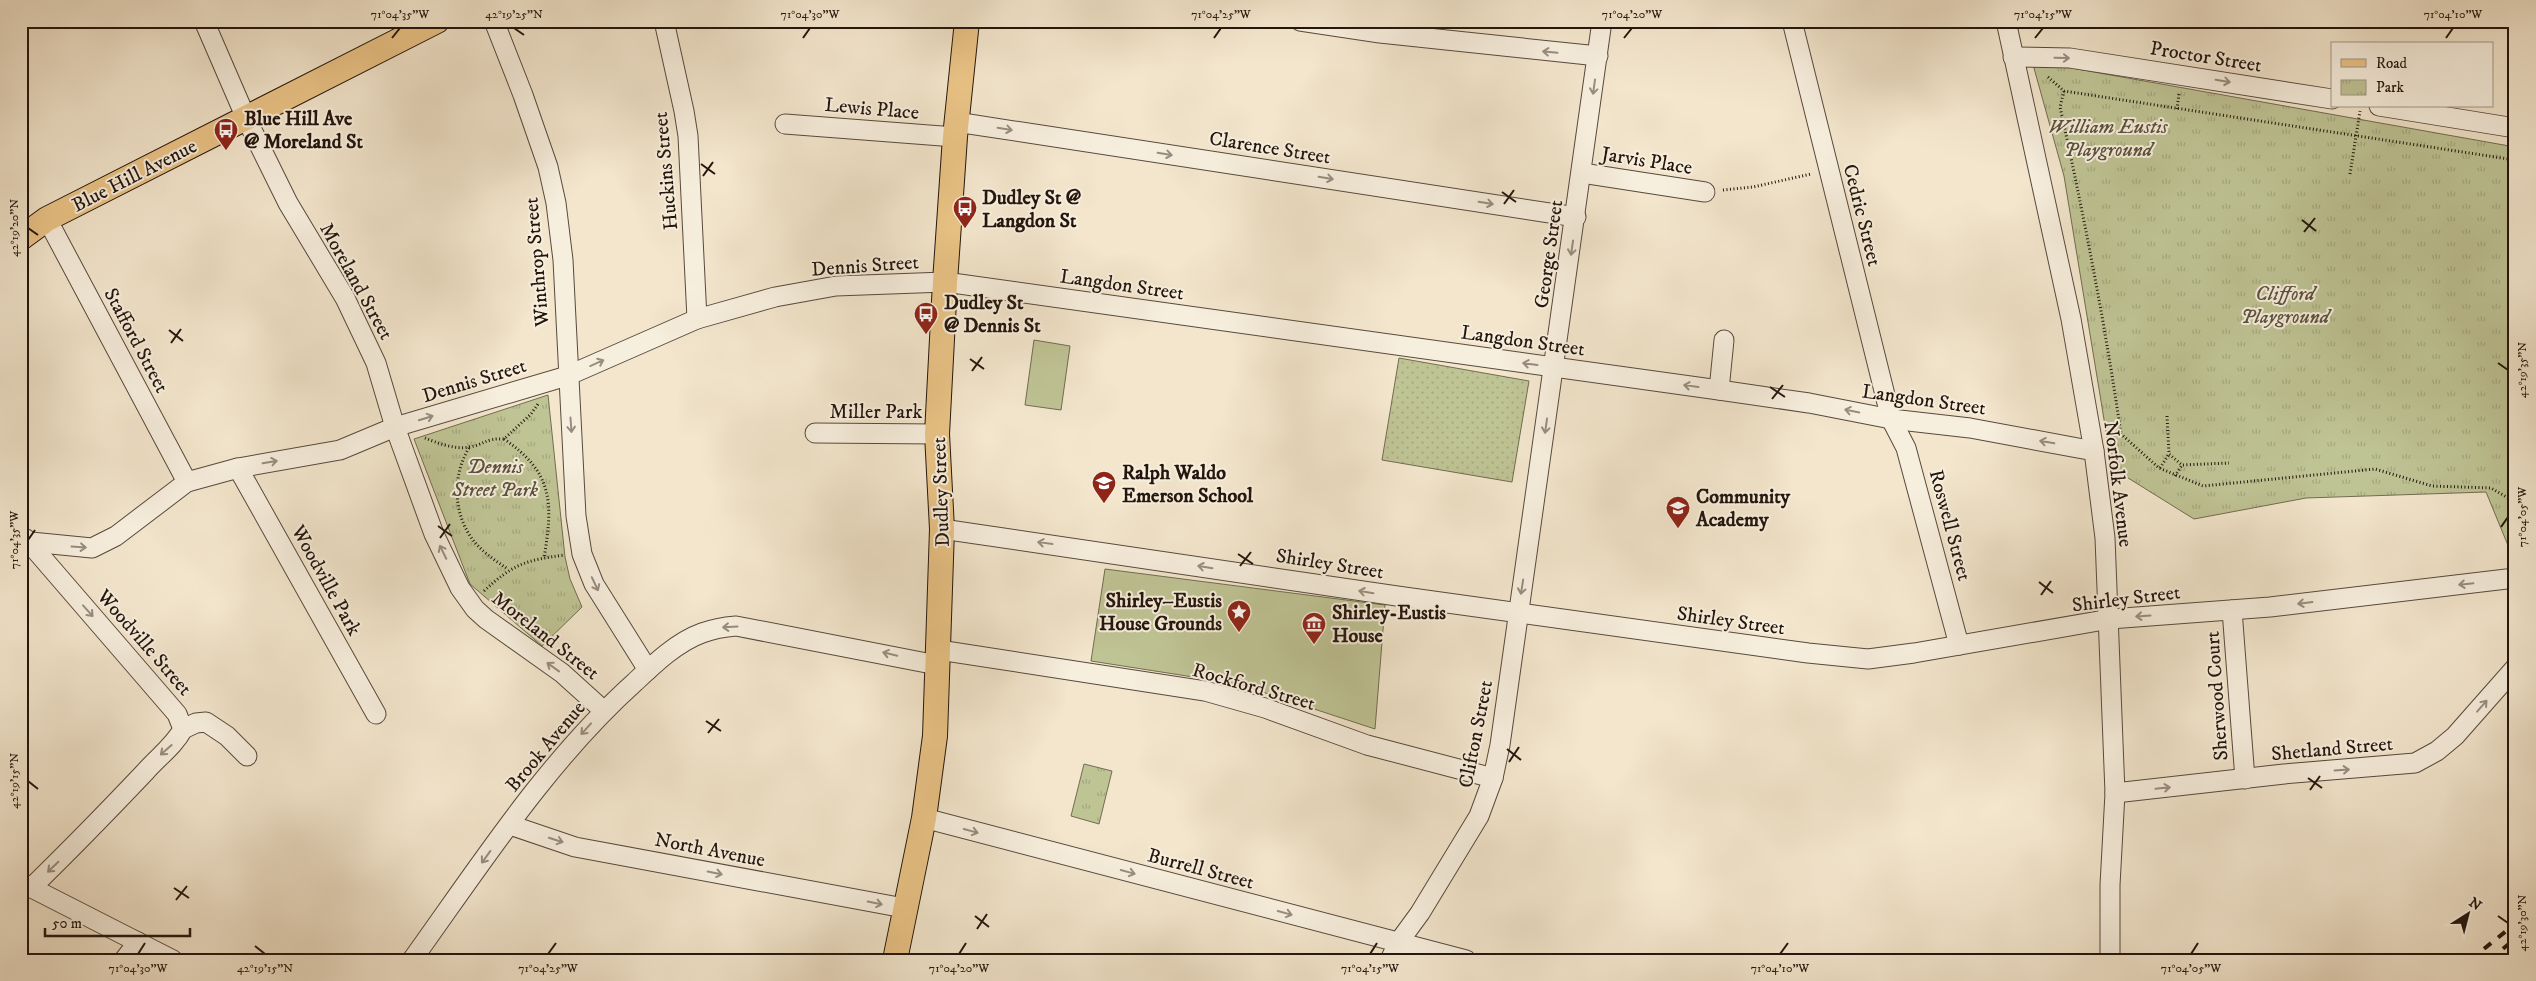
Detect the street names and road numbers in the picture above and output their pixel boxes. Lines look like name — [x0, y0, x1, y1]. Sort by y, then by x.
street label: Proctor Street — [2148, 36, 2263, 79]
street label: Lewis Place — [824, 93, 920, 126]
street label: Huckins Street — [649, 111, 684, 231]
street label: Clarence Street — [1207, 127, 1332, 170]
street label: Blue Hill Avenue — [68, 134, 201, 218]
street label: Jarvis Place — [1598, 142, 1694, 181]
street label: Cedric Street — [1837, 162, 1886, 269]
street label: Winthrop Street — [519, 196, 556, 328]
street label: George Street — [1530, 199, 1569, 310]
street label: Moreland Street — [313, 219, 398, 345]
street label: Dennis Street — [811, 250, 920, 283]
street label: Langdon Street — [1058, 264, 1185, 307]
street label: Stafford Street — [98, 284, 174, 397]
street label: Langdon Street — [1459, 320, 1586, 363]
street label: Dennis Street — [419, 354, 530, 409]
street label: Langdon Street — [1860, 379, 1987, 422]
street label: Miller Park — [830, 400, 922, 425]
street label: Norfolk Avenue — [2097, 420, 2138, 549]
street label: Dudley Street — [927, 437, 956, 547]
street label: Roswell Street — [1923, 467, 1976, 584]
street label: Woodville Park — [285, 520, 366, 640]
street label: Shirley Street — [1274, 544, 1385, 585]
street label: Shirley Street — [2071, 580, 2182, 619]
street label: Woodville Street — [90, 584, 197, 701]
street label: Moreland Street — [486, 586, 604, 686]
street label: Shirley Street — [1675, 602, 1786, 641]
street label: Sherwood Court — [2200, 630, 2234, 762]
street label: Rockford Street — [1189, 658, 1318, 717]
street label: Clifton Street — [1454, 678, 1499, 790]
street label: Brook Avenue — [501, 696, 591, 798]
street label: Shetland Street — [2270, 732, 2394, 767]
street label: North Avenue — [652, 828, 767, 873]
street label: Burrell Street — [1145, 843, 1257, 896]

